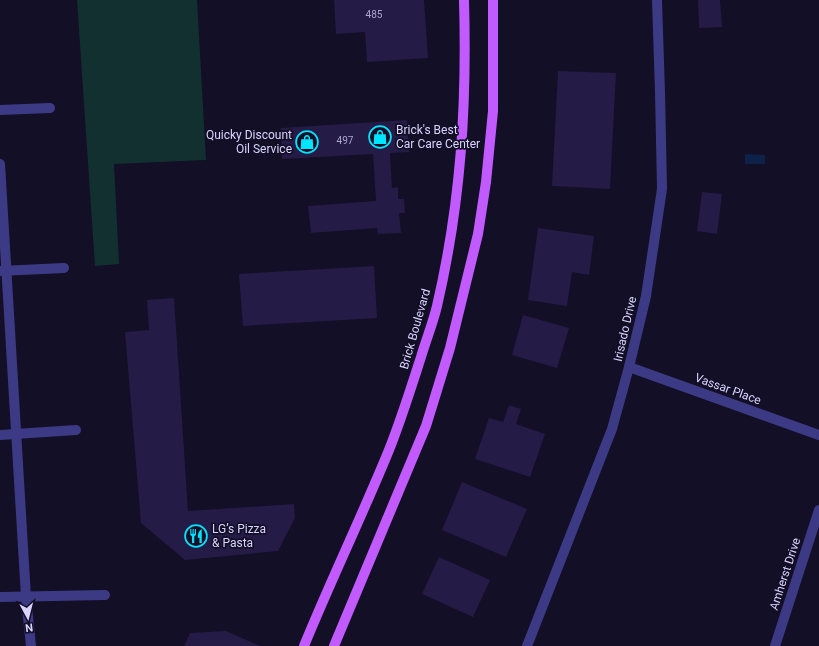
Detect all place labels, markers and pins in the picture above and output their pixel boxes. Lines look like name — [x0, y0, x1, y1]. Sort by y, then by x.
place label: Brick's Best Car Care Center — [396, 123, 480, 151]
shop icon: Brick's Best Car Care Center — [367, 124, 393, 150]
place label: Quicky Discount Oil Service — [206, 128, 292, 156]
shop icon: Quicky Discount Oil Service — [294, 129, 320, 155]
place label: LG’s Pizza & Pasta — [212, 522, 266, 550]
restaurant icon: LG’s Pizza & Pasta — [183, 523, 209, 549]

